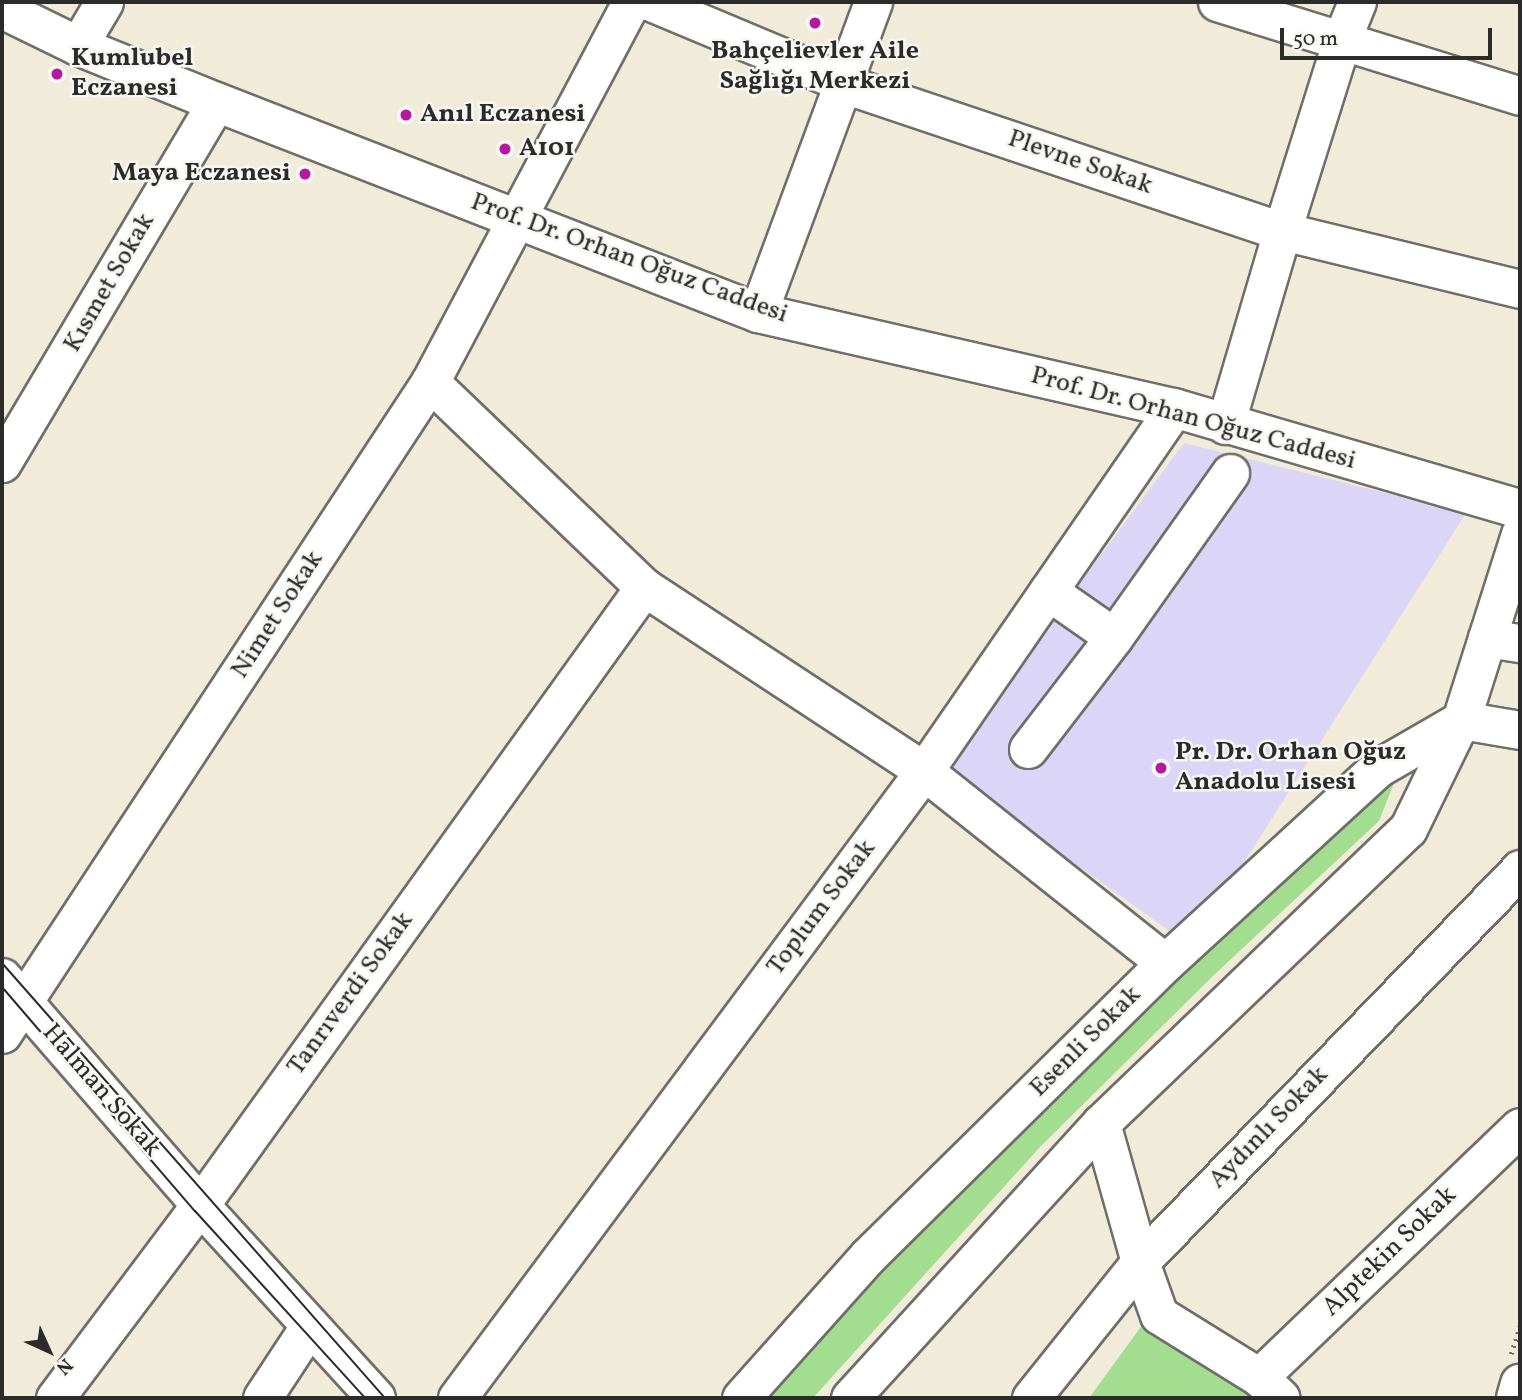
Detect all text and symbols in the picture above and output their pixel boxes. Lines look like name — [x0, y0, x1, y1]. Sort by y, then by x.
marker: Bahçelievler Aile Sağlığı Merkezi — [805, 13, 825, 33]
scale bar — [1284, 14, 1496, 58]
text: 50 m — [1293, 25, 1338, 54]
place label: Bahçelievler Aile Sağlığı Merkezi — [711, 36, 919, 98]
place label: Kumlubel Eczanesi — [71, 43, 193, 104]
marker: Kumlubel Eczanesi — [49, 66, 65, 82]
place label: Anıl Eczanesi — [420, 99, 585, 131]
marker: Anıl Eczanesi — [398, 107, 414, 123]
street label: Plevne Sokak — [1004, 124, 1156, 202]
place label: A101 — [519, 133, 574, 165]
marker: A101 — [497, 141, 513, 157]
place label: Maya Eczanesi — [112, 158, 291, 190]
marker: Maya Eczanesi — [297, 166, 313, 182]
street label: Prof. Dr. Orhan Oğuz Caddesi — [466, 187, 792, 331]
street label: Kısmet Sokak — [58, 208, 162, 358]
street label: Prof. Dr. Orhan Oğuz Caddesi — [1027, 361, 1359, 477]
street label: Nimet Sokak — [225, 545, 331, 685]
place label: Pr. Dr. Orhan Oğuz Anadolu Lisesi — [1175, 737, 1406, 798]
marker: Pr. Dr. Orhan Oğuz Anadolu Lisesi — [1153, 760, 1169, 776]
street label: Toplum Sokak — [761, 834, 883, 982]
street label: Tanrıverdi Sokak — [281, 906, 421, 1082]
street label: Esenli Sokak — [1024, 980, 1148, 1104]
street label: Halman Sokak — [35, 1018, 167, 1164]
street label: Aydınlı Sokak — [1203, 1060, 1335, 1196]
street label: Alptekin Sokak — [1317, 1180, 1463, 1324]
north arrow — [14, 1316, 84, 1386]
text: N — [50, 1352, 78, 1380]

